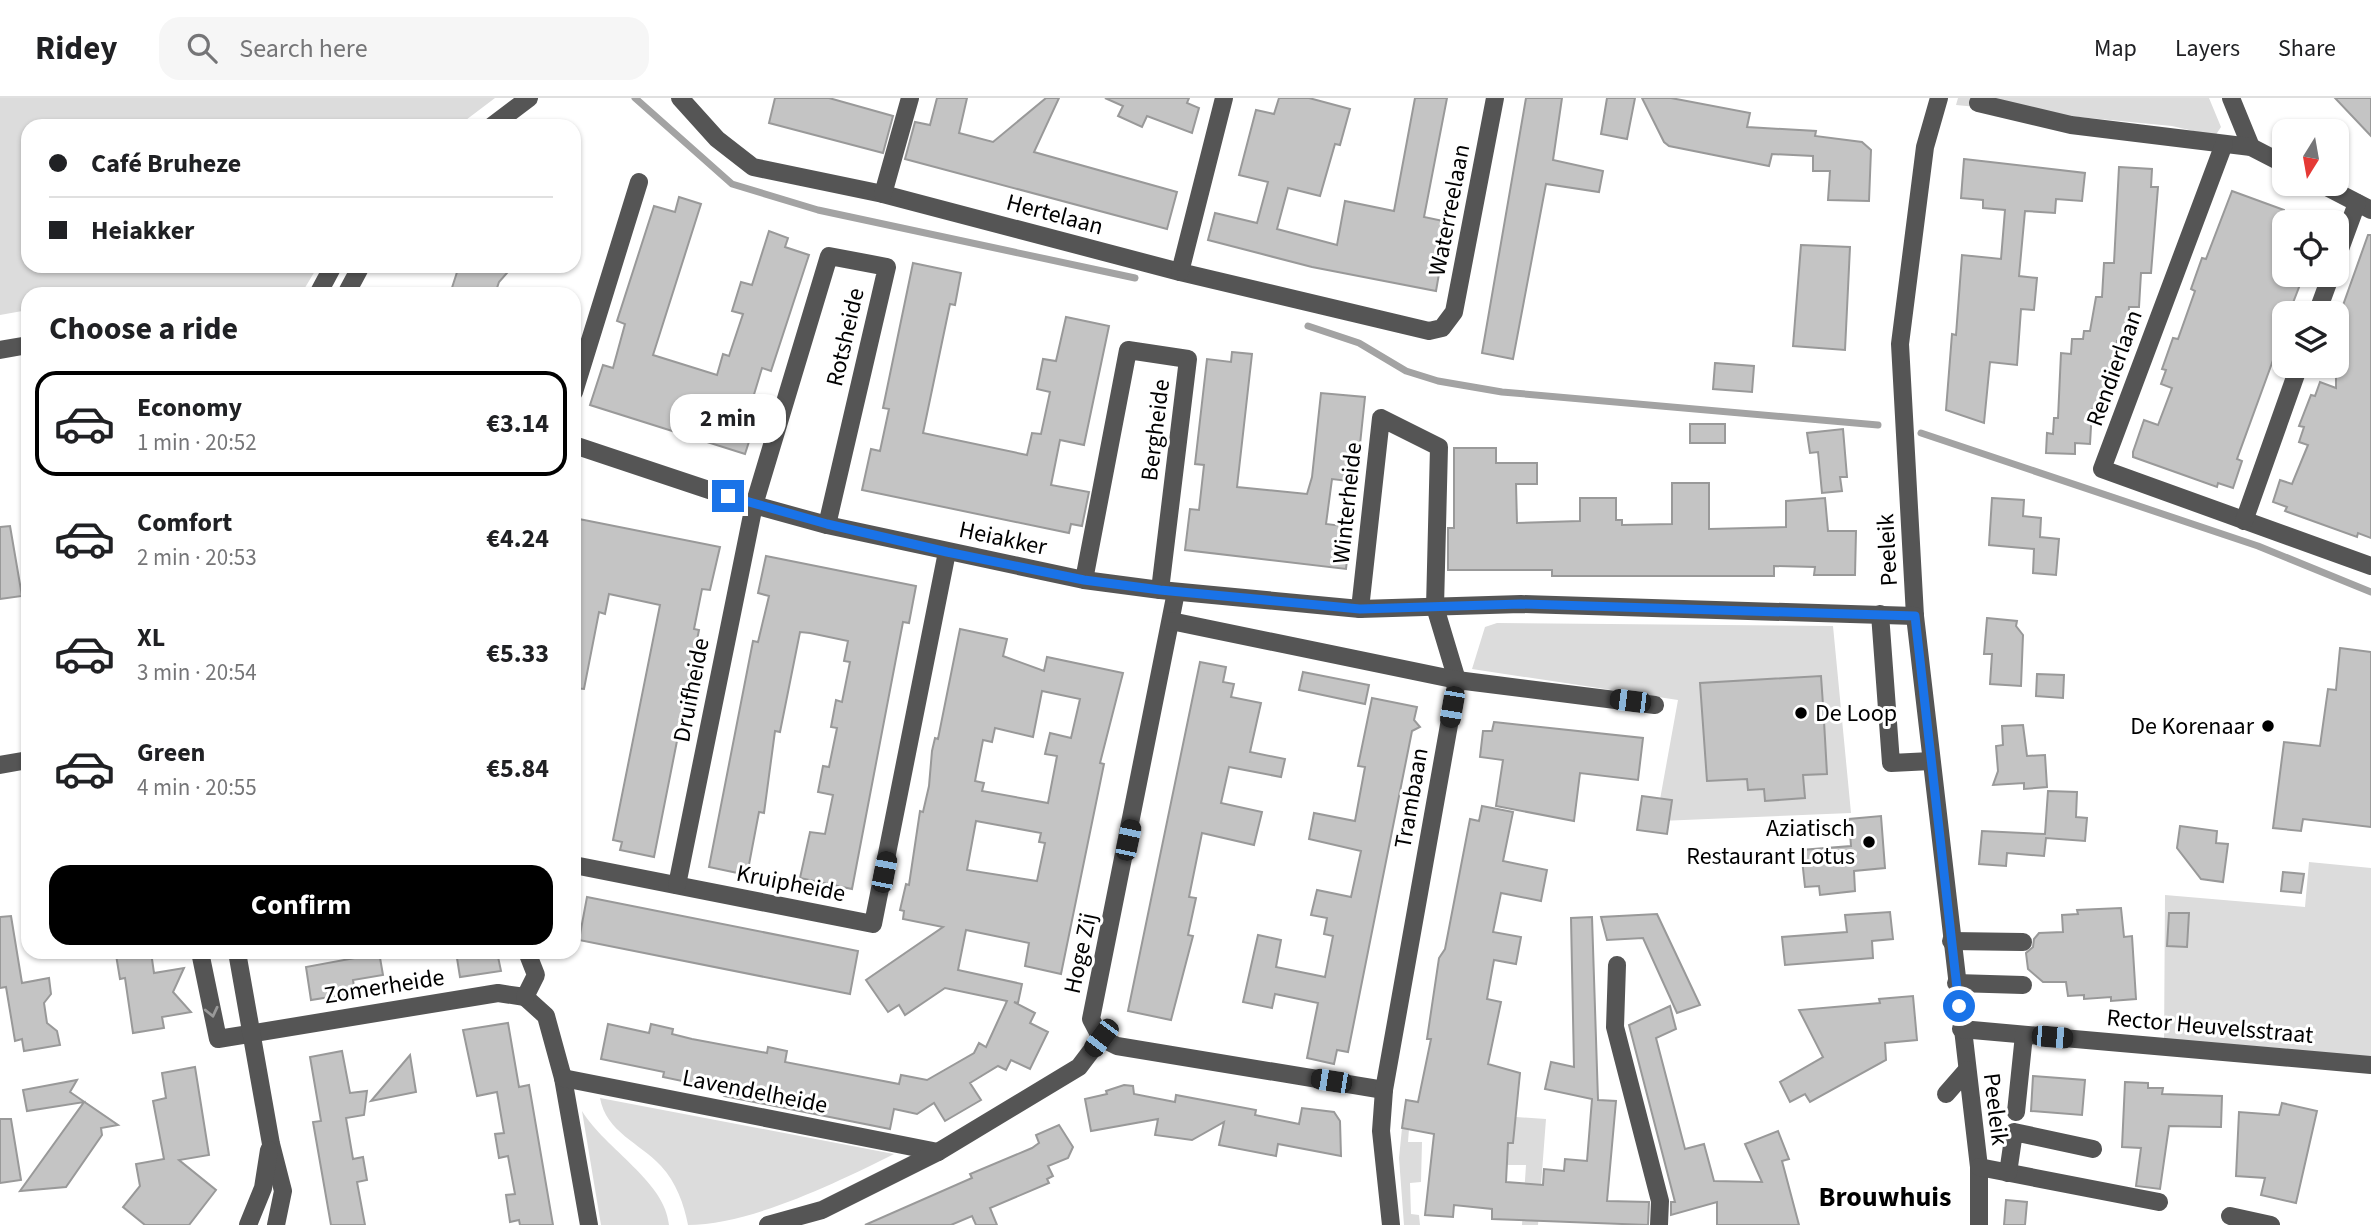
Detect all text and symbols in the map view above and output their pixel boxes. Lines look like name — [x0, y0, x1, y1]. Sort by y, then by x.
search box — [159, 17, 649, 80]
text: Ridey — [35, 25, 117, 72]
icon: search — [183, 29, 221, 67]
text: Search here — [239, 30, 368, 67]
text: Map — [2094, 31, 2137, 66]
text: Layers — [2175, 31, 2240, 66]
text: Share — [2278, 31, 2336, 66]
north arrow — [2272, 119, 2348, 196]
map controls — [2272, 119, 2349, 378]
street label: Waterreelaan — [1420, 141, 1479, 279]
text: Café Bruheze — [91, 145, 241, 182]
street label: Hertelaan — [1003, 185, 1107, 244]
button: locate — [2272, 210, 2349, 287]
text: Heiakker — [91, 212, 194, 249]
street label: Rotsheide — [817, 284, 874, 390]
button: layers — [2272, 301, 2349, 378]
street label: Rendierlaan — [2077, 305, 2152, 431]
text: Choose a ride — [49, 306, 238, 352]
street label: Bergheide — [1132, 377, 1179, 483]
text: Economy — [137, 389, 242, 426]
icon: car — [53, 392, 116, 455]
callout: 2 min — [670, 394, 786, 444]
text: 2 min — [700, 402, 756, 435]
text: €3.14 — [486, 405, 549, 442]
text: 1 min · 20:52 — [137, 426, 257, 459]
street label: Winterheide — [1324, 441, 1371, 566]
route end — [712, 480, 744, 512]
text: Comfort — [137, 504, 232, 541]
icon: car — [53, 507, 116, 570]
street label: Heiakker — [956, 512, 1051, 565]
street label: Peeleik — [1868, 513, 1907, 587]
text: €4.24 — [486, 520, 549, 557]
text: 2 min · 20:53 — [137, 541, 257, 574]
text: XL — [137, 619, 165, 656]
icon: car — [53, 622, 116, 685]
text: €5.33 — [486, 635, 549, 672]
street label: Druifheide — [664, 635, 719, 745]
text: 3 min · 20:54 — [137, 656, 257, 689]
car — [1439, 684, 1466, 730]
car — [1608, 688, 1653, 714]
place label: De Loop — [1815, 696, 1897, 731]
marker: De Loop — [1793, 705, 1809, 721]
place label: De Korenaar — [2130, 709, 2255, 744]
marker: De Korenaar — [2260, 718, 2276, 734]
text: Green — [137, 734, 205, 771]
icon: car — [53, 737, 116, 800]
street label: Trambaan — [1385, 745, 1438, 851]
text: €5.84 — [486, 750, 549, 787]
text: 4 min · 20:55 — [137, 771, 257, 804]
place label: Aziatisch Restaurant Lotus — [1686, 811, 1855, 874]
car — [1114, 817, 1143, 863]
marker: Aziatisch Restaurant Lotus — [1861, 834, 1877, 850]
car — [870, 849, 899, 895]
street label: Kruipheide — [733, 856, 849, 911]
button: Confirm — [49, 865, 553, 945]
street label: Hoge Zij — [1055, 909, 1106, 997]
street label: Zomerheide — [321, 960, 447, 1013]
route start — [1943, 990, 1975, 1022]
street label: Rector Heuvelsstraat — [2105, 1000, 2315, 1053]
one-way arrow — [203, 1006, 218, 1018]
car — [1080, 1015, 1123, 1061]
car — [2031, 1025, 2074, 1049]
street label: Lavendelheide — [679, 1060, 831, 1123]
car — [1309, 1067, 1354, 1095]
street label: Peeleik — [1974, 1071, 2017, 1147]
district label: Brouwhuis — [1818, 1177, 1952, 1217]

